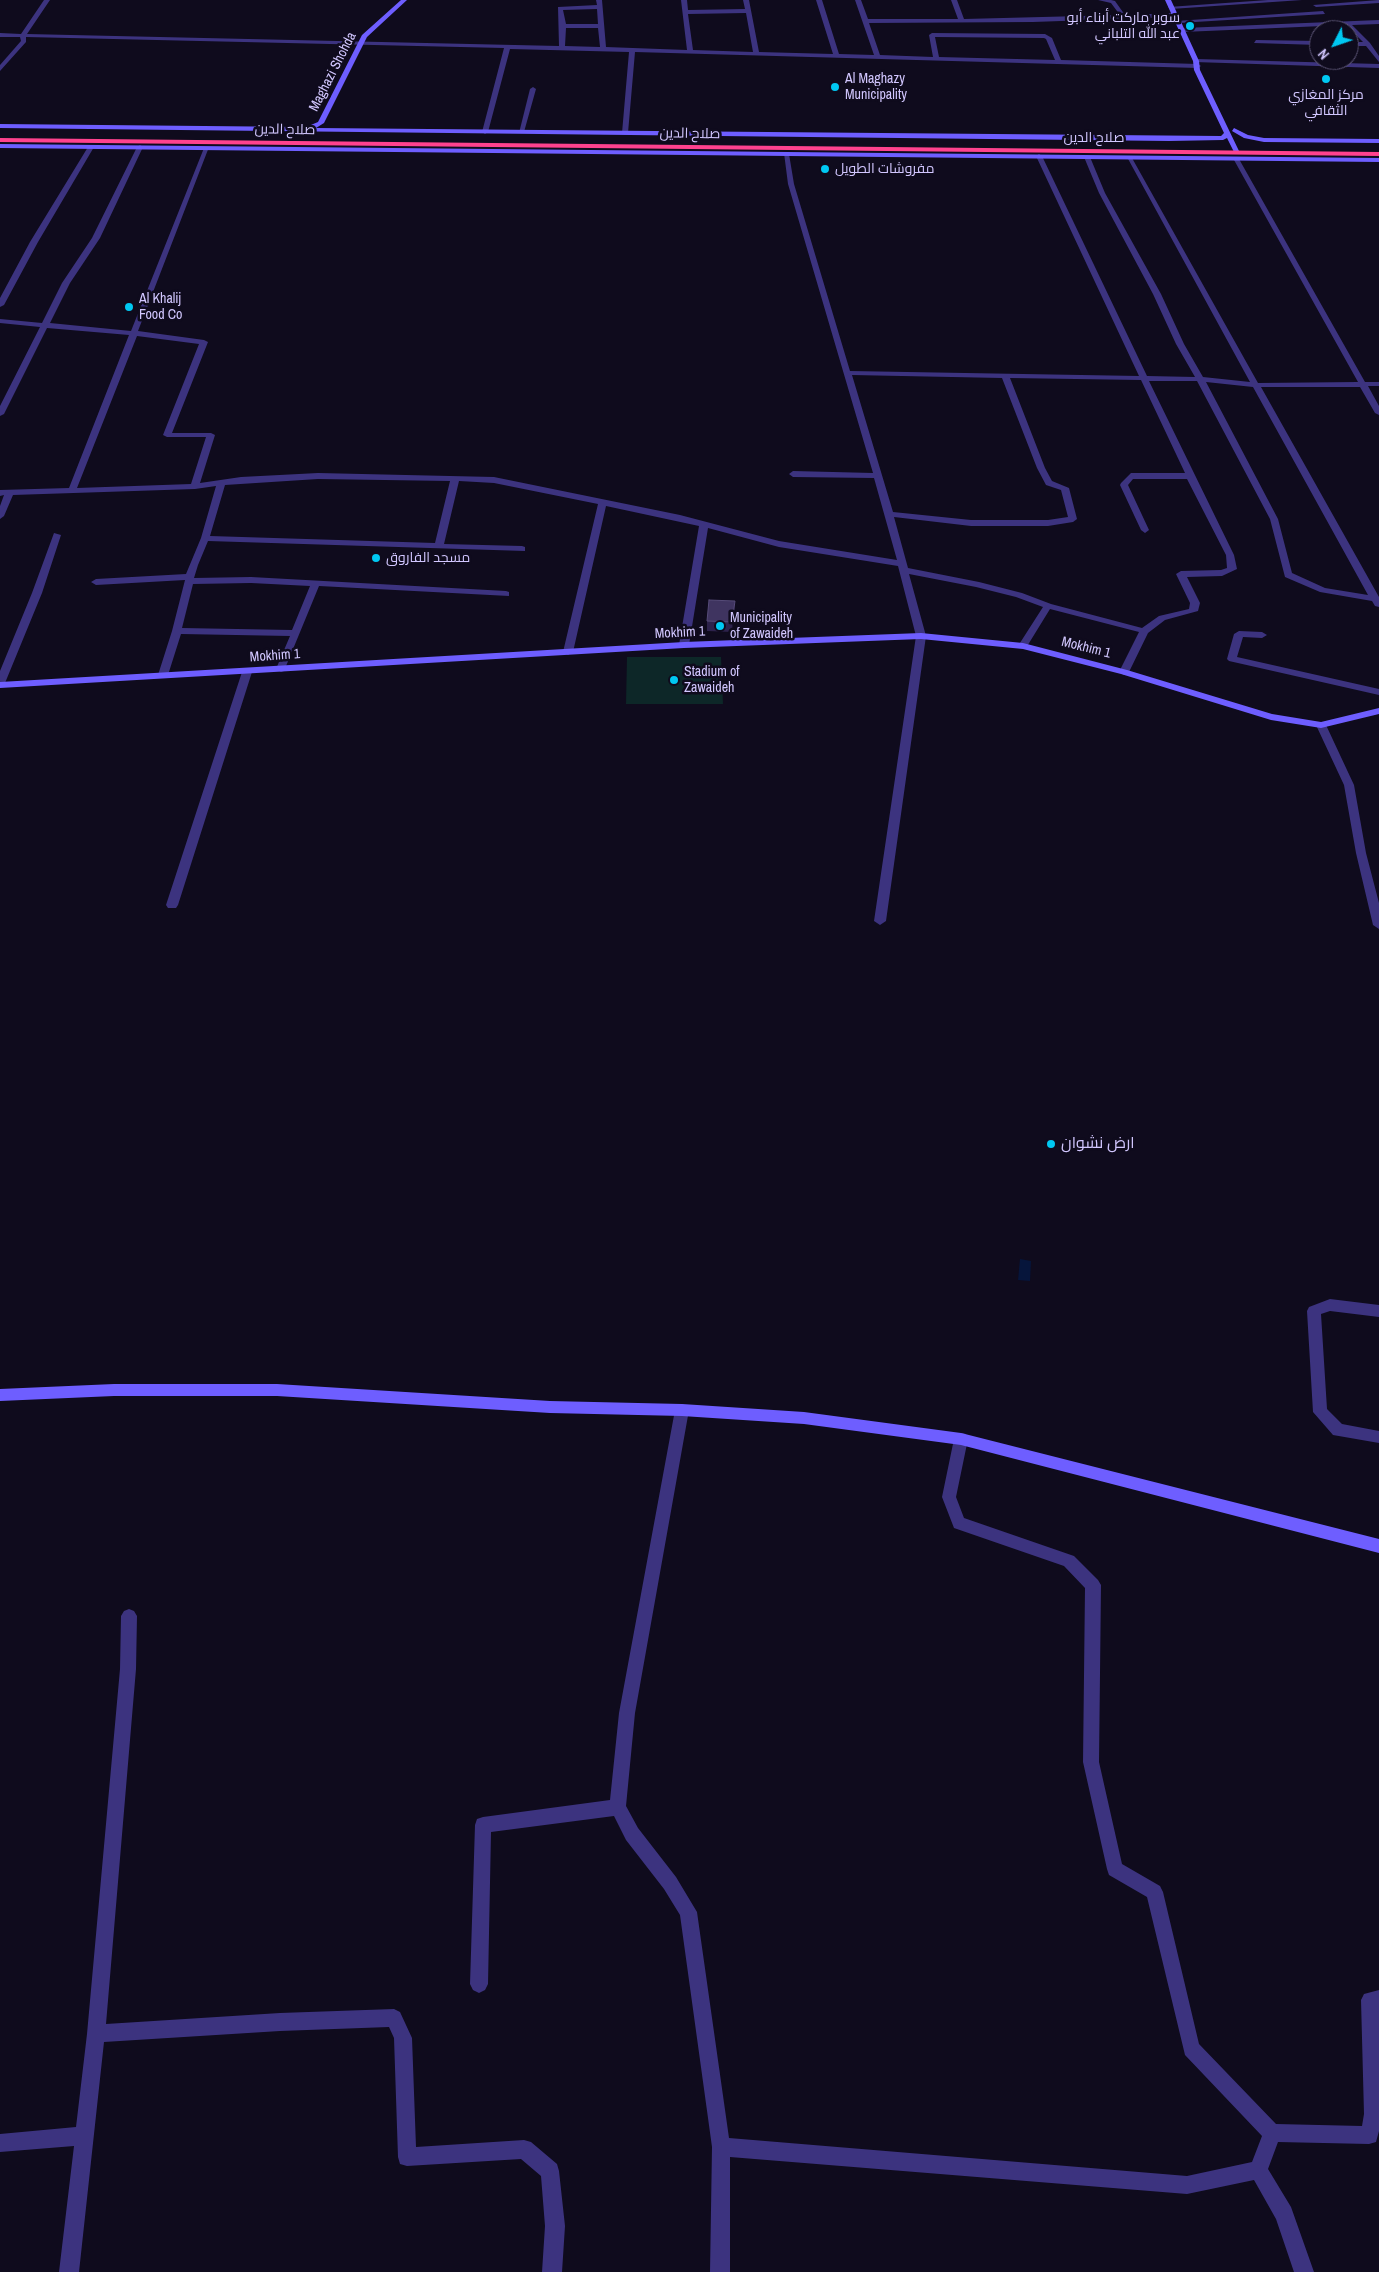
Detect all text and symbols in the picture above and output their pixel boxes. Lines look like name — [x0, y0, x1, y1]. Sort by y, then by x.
place label: سوبر ماركت أبناء أبو عبد الله التلباني — [1067, 10, 1180, 42]
marker: سوبر ماركت أبناء أبو عبد الله التلباني — [1184, 20, 1196, 32]
north arrow — [1309, 20, 1359, 70]
street label: Maghazi Shohda — [306, 30, 360, 114]
text: N — [1314, 45, 1333, 63]
place label: Al Maghazy Municipality — [845, 71, 907, 104]
marker: مركز المغازي الثقافي — [1320, 73, 1332, 85]
marker: Al Maghazy Municipality — [829, 81, 841, 93]
place label: مركز المغازي الثقافي — [1288, 87, 1364, 120]
street label: صلاح الدين — [254, 121, 316, 139]
street label: صلاح الدين — [659, 125, 721, 143]
street label: صلاح الدين — [1064, 130, 1124, 146]
place label: مفروشات الطويل — [835, 161, 934, 177]
marker: مفروشات الطويل — [819, 163, 831, 175]
place label: Al Khalij Food Co — [139, 291, 182, 324]
marker: Al Khalij Food Co — [123, 301, 135, 313]
place label: مسجد الفاروق — [386, 550, 470, 566]
marker: مسجد الفاروق — [370, 552, 382, 564]
place label: Municipality of Zawaideh — [730, 610, 793, 642]
marker: Municipality of Zawaideh — [714, 620, 726, 632]
street label: Mokhim 1 — [654, 623, 706, 643]
street label: Mokhim 1 — [1060, 634, 1112, 662]
street label: Mokhim 1 — [249, 646, 301, 666]
place label: Stadium of Zawaideh — [684, 664, 740, 696]
marker: Stadium of Zawaideh — [668, 674, 680, 686]
place label: ارض نشوان — [1061, 1134, 1134, 1154]
marker: ارض نشوان — [1045, 1138, 1057, 1150]

